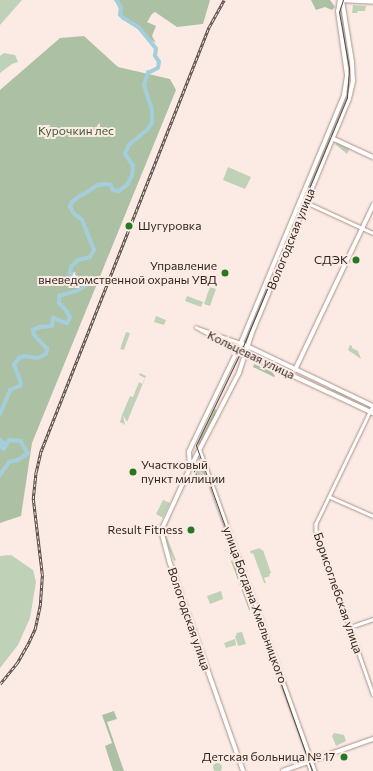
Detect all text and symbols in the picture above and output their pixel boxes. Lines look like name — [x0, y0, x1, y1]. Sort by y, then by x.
park label: Курочкин лес — [38, 124, 114, 138]
street label: Вологодская улица — [264, 186, 318, 292]
place label: Шугуровка — [138, 219, 201, 233]
marker: Шугуровка — [123, 220, 135, 232]
place label: СДЭК — [314, 253, 348, 267]
marker: СДЭК — [351, 255, 361, 265]
place label: Управление вневедомственной охраны УВД — [38, 259, 217, 287]
marker: Управление вневедомственной охраны УВД — [220, 268, 230, 278]
street label: Кольцевая улица — [205, 328, 297, 382]
place label: Участковый пункт милиции — [141, 458, 225, 486]
marker: Участковый пункт милиции — [128, 467, 138, 477]
place label: Result Fitness — [108, 523, 183, 537]
marker: Result Fitness — [186, 525, 196, 535]
street label: улица Богдана Хмельницкого — [220, 525, 290, 685]
street label: Борисоглебская улица — [310, 531, 366, 655]
street label: Вологодская улица — [165, 565, 213, 673]
place label: Детская больница № 17 — [202, 750, 335, 764]
marker: Детская больница № 17 — [338, 751, 350, 763]

